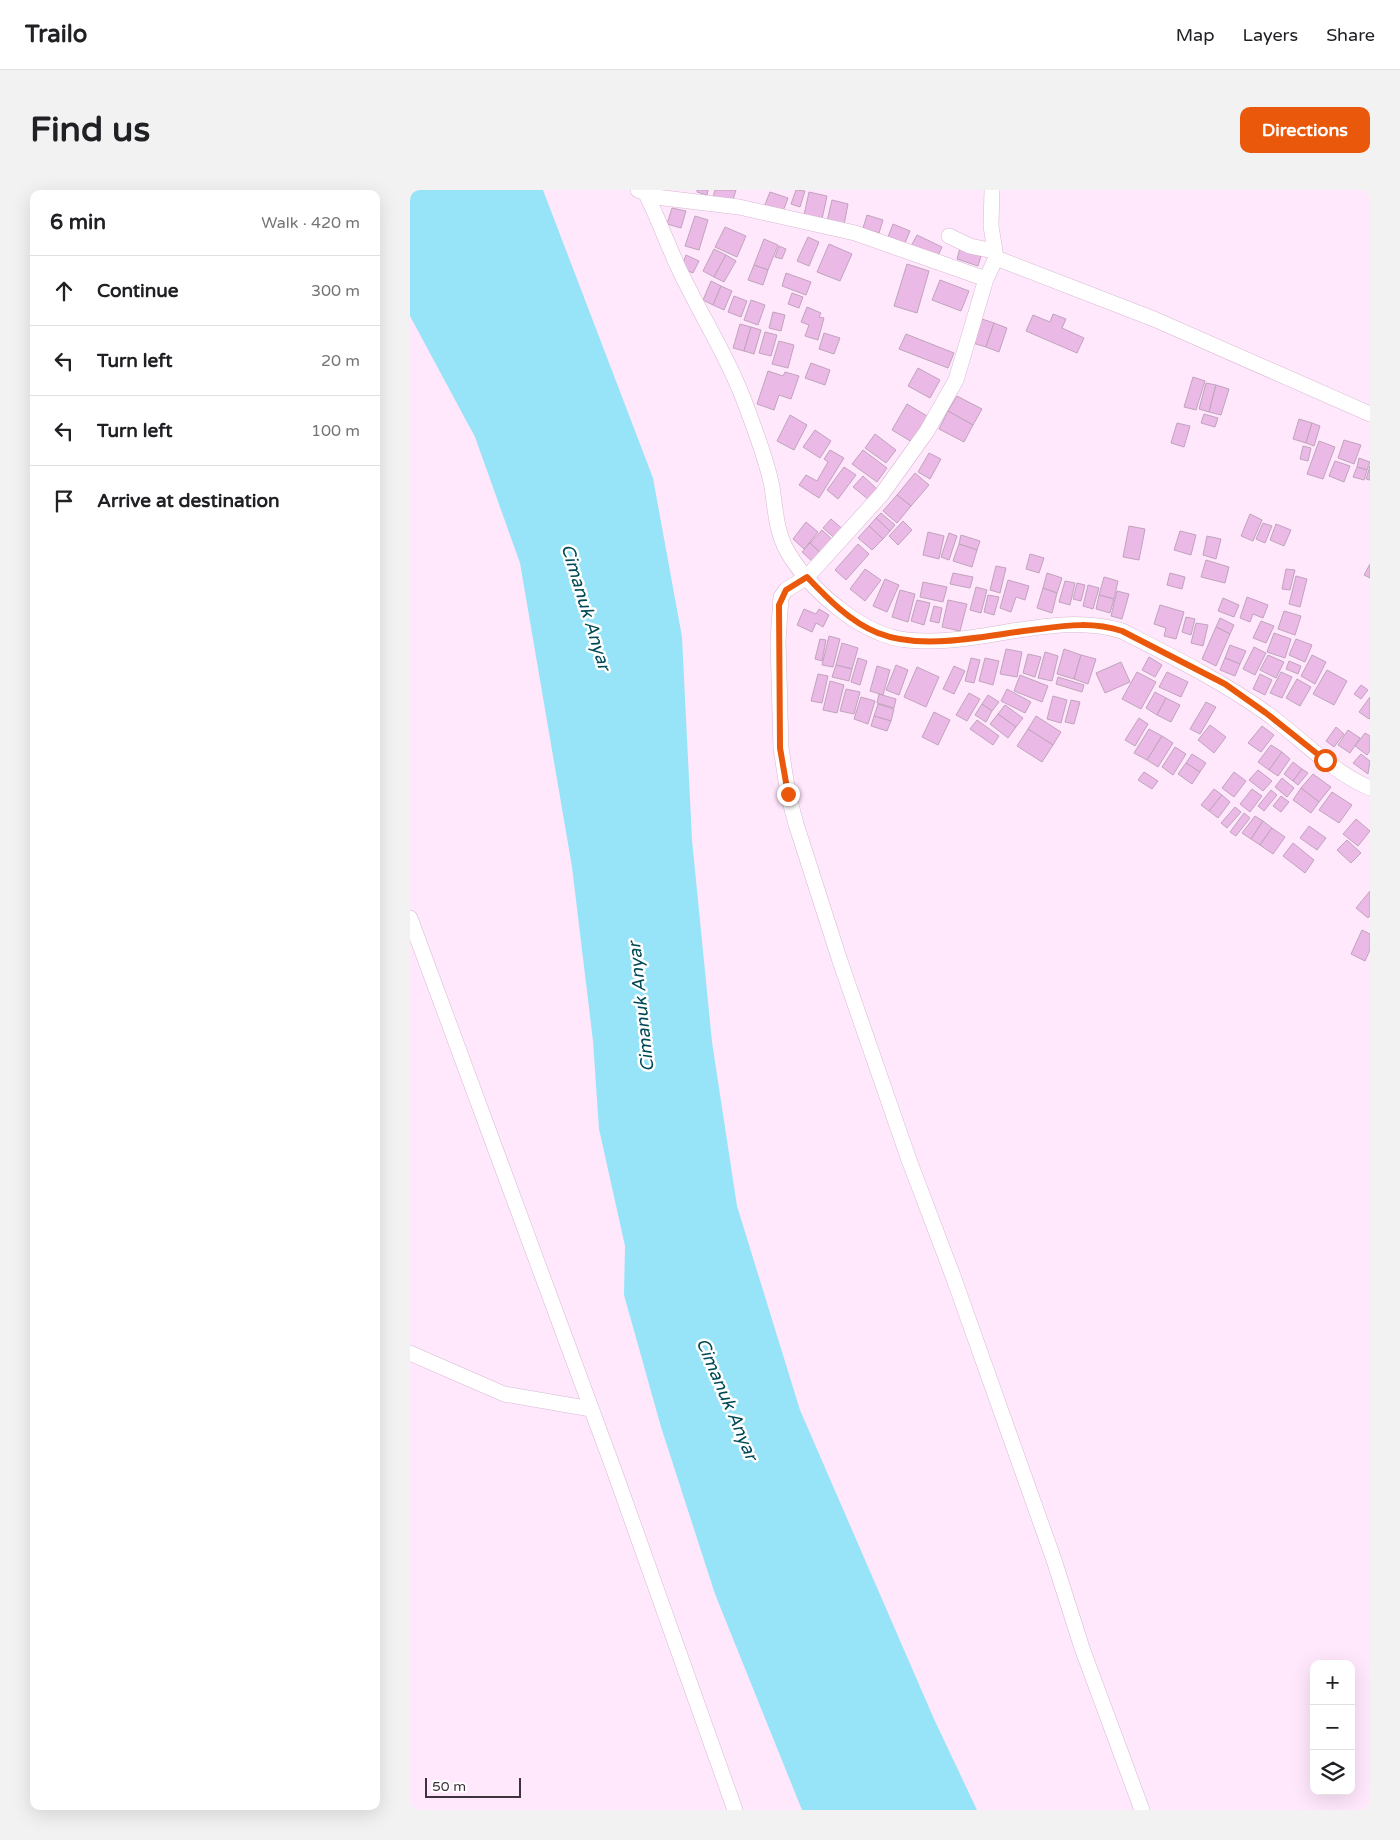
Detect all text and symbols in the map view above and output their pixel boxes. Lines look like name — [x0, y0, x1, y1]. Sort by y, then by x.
text: Trailo — [25, 20, 87, 49]
text: Map — [1176, 24, 1215, 46]
text: Layers — [1243, 24, 1298, 46]
text: Share — [1326, 24, 1375, 46]
button: Directions — [1240, 107, 1370, 153]
text: Find us — [30, 109, 150, 151]
text: 6 min — [50, 210, 106, 235]
text: Walk · 420 m — [261, 213, 360, 233]
icon: ahead — [50, 277, 78, 305]
text: Continue — [97, 280, 179, 302]
text: 300 m — [311, 281, 360, 301]
icon: left — [50, 347, 78, 375]
text: Turn left — [97, 350, 173, 372]
text: 20 m — [321, 351, 360, 371]
icon: left — [50, 417, 78, 445]
text: Turn left — [97, 420, 173, 442]
text: 100 m — [311, 421, 360, 441]
icon: arrive — [50, 487, 78, 515]
text: Arrive at destination — [97, 490, 280, 512]
water label: Cimanuk Anyar — [556, 541, 616, 675]
route start — [1314, 749, 1337, 772]
route end — [777, 783, 800, 806]
water label: Cimanuk Anyar — [623, 939, 659, 1073]
water label: Cimanuk Anyar — [691, 1335, 763, 1465]
map controls — [1310, 1660, 1355, 1795]
button: + — [1310, 1660, 1355, 1705]
button: − — [1310, 1705, 1355, 1750]
button: layers — [1310, 1750, 1355, 1795]
scale bar — [425, 1775, 521, 1798]
text: 50 m — [432, 1778, 466, 1795]

